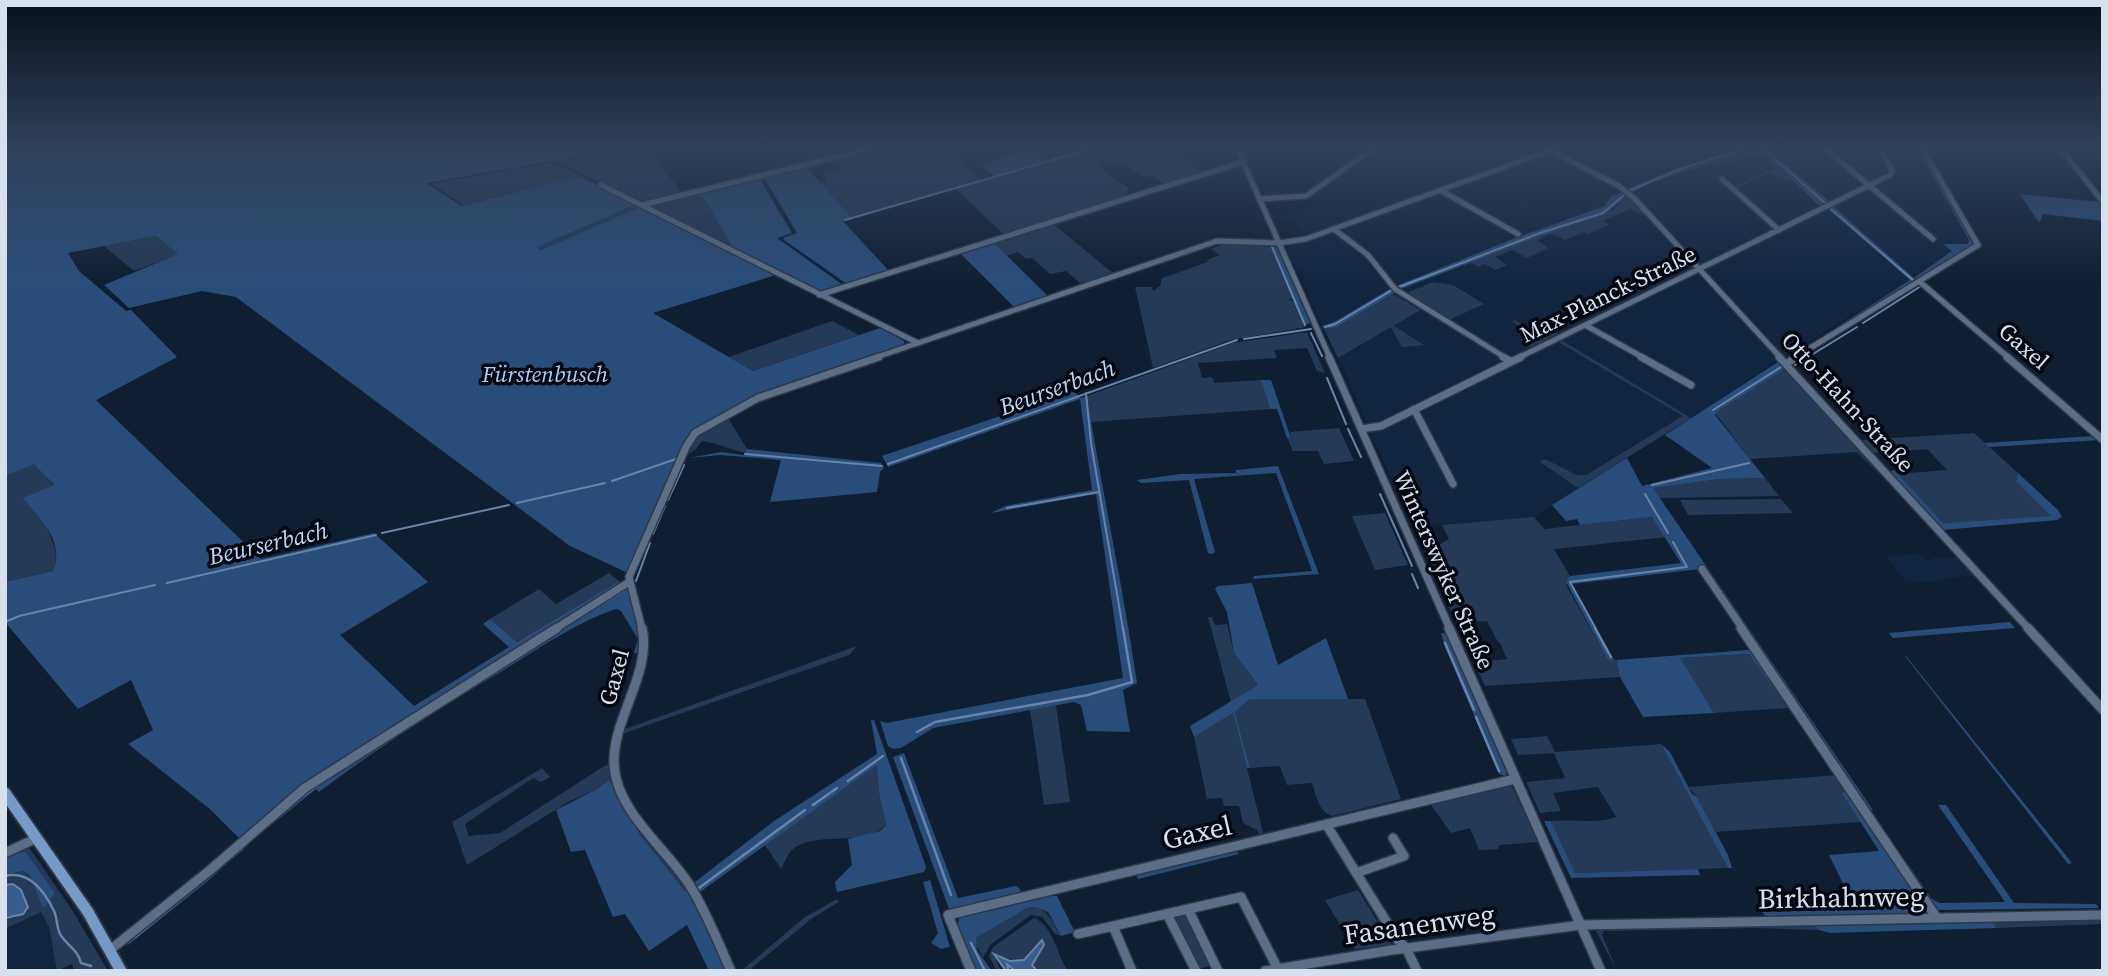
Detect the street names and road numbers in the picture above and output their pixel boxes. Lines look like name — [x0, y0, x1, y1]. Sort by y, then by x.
street label: Max-Planck-Straße — [1515, 237, 1701, 351]
street label: Gaxel — [1992, 315, 2056, 377]
street label: Otto-Hahn-Straße — [1774, 325, 1922, 479]
street label: Winterswyker Straße — [1386, 465, 1502, 675]
street label: Gaxel — [591, 645, 637, 709]
street label: Gaxel — [1159, 806, 1235, 858]
street label: Birkhahnweg — [1757, 877, 1925, 917]
street label: Fasanenweg — [1341, 895, 1497, 953]

